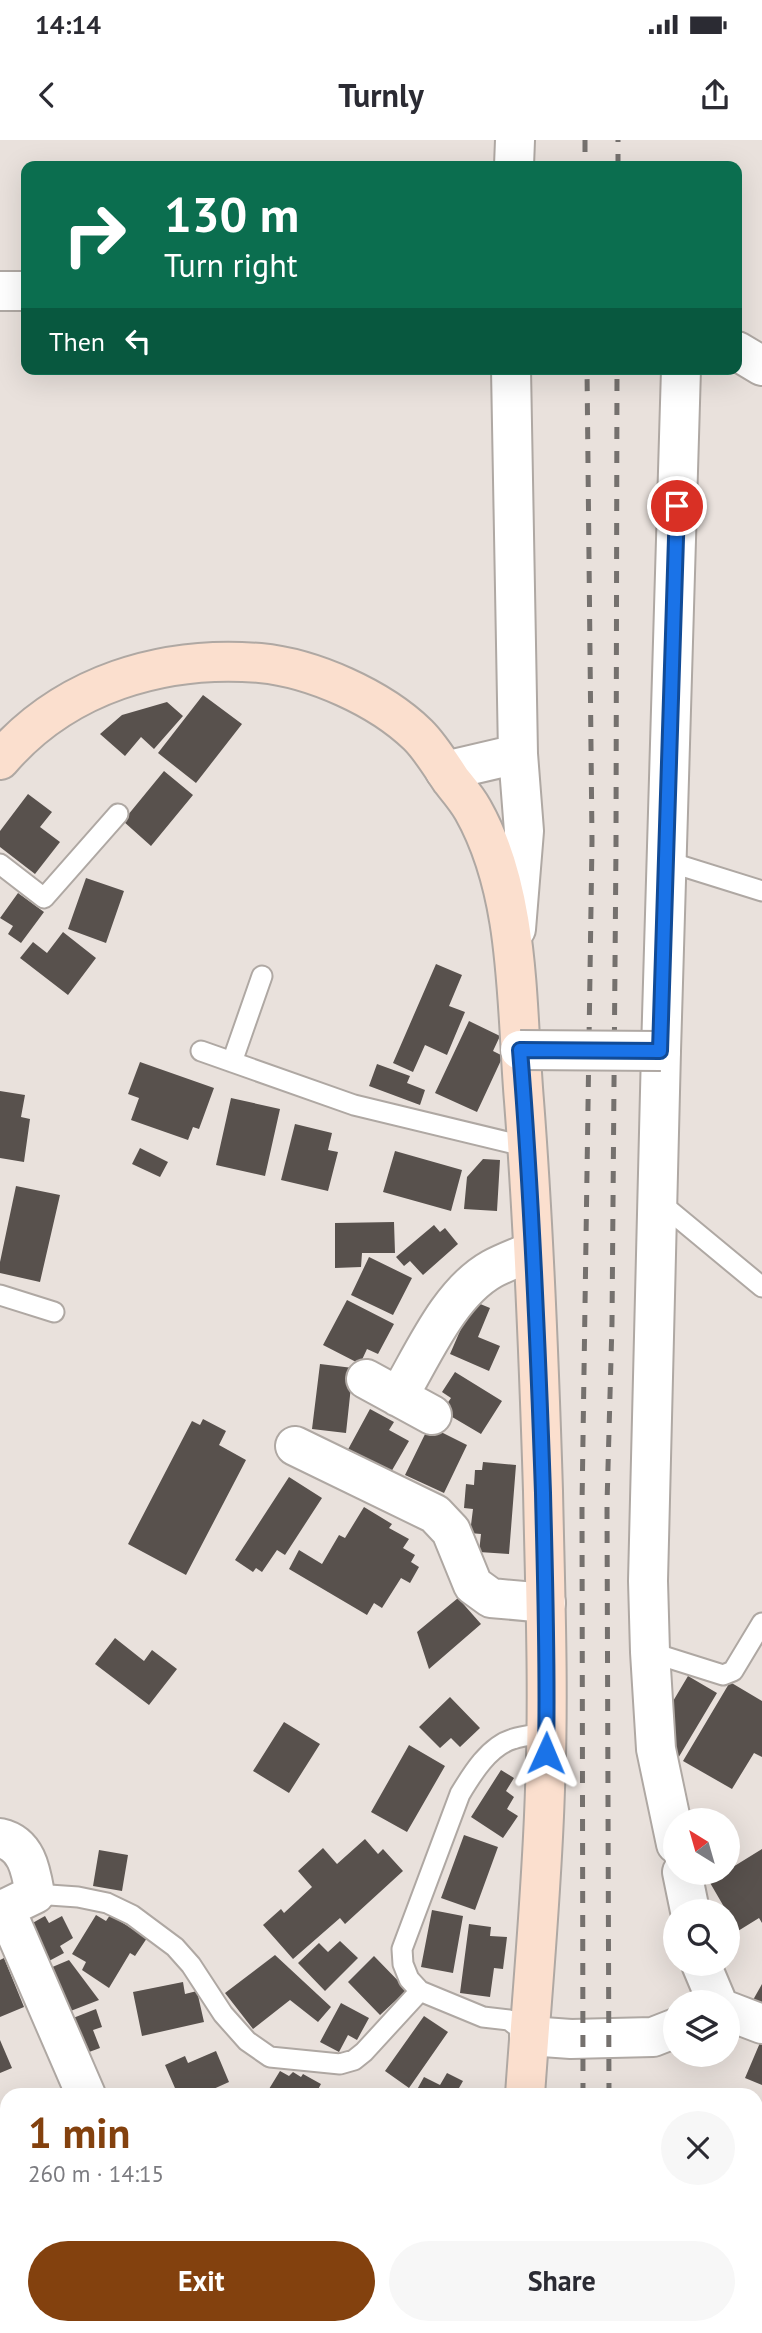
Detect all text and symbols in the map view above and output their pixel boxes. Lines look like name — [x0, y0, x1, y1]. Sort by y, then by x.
text: 14:14 — [35, 8, 101, 41]
text: Turnly — [338, 74, 424, 116]
icon: back — [28, 76, 66, 114]
icon: share — [696, 76, 734, 114]
text: 130 m — [164, 182, 299, 246]
icon: right — [49, 189, 140, 280]
text: Turn right — [164, 244, 298, 286]
icon: left — [119, 322, 157, 360]
text: Then — [49, 325, 105, 358]
pin — [647, 476, 707, 536]
icon: arrive — [658, 487, 696, 525]
position arrow — [509, 1716, 583, 1790]
north arrow — [663, 1808, 740, 1885]
map controls — [663, 1808, 740, 2067]
button: search — [663, 1899, 740, 1976]
button: layers — [663, 1990, 740, 2067]
text: 1 min — [28, 2105, 130, 2160]
button: close — [661, 2111, 735, 2185]
text: 260 m · 14:15 — [28, 2159, 164, 2188]
button: Exit — [28, 2241, 375, 2321]
button: Share — [389, 2241, 735, 2321]

